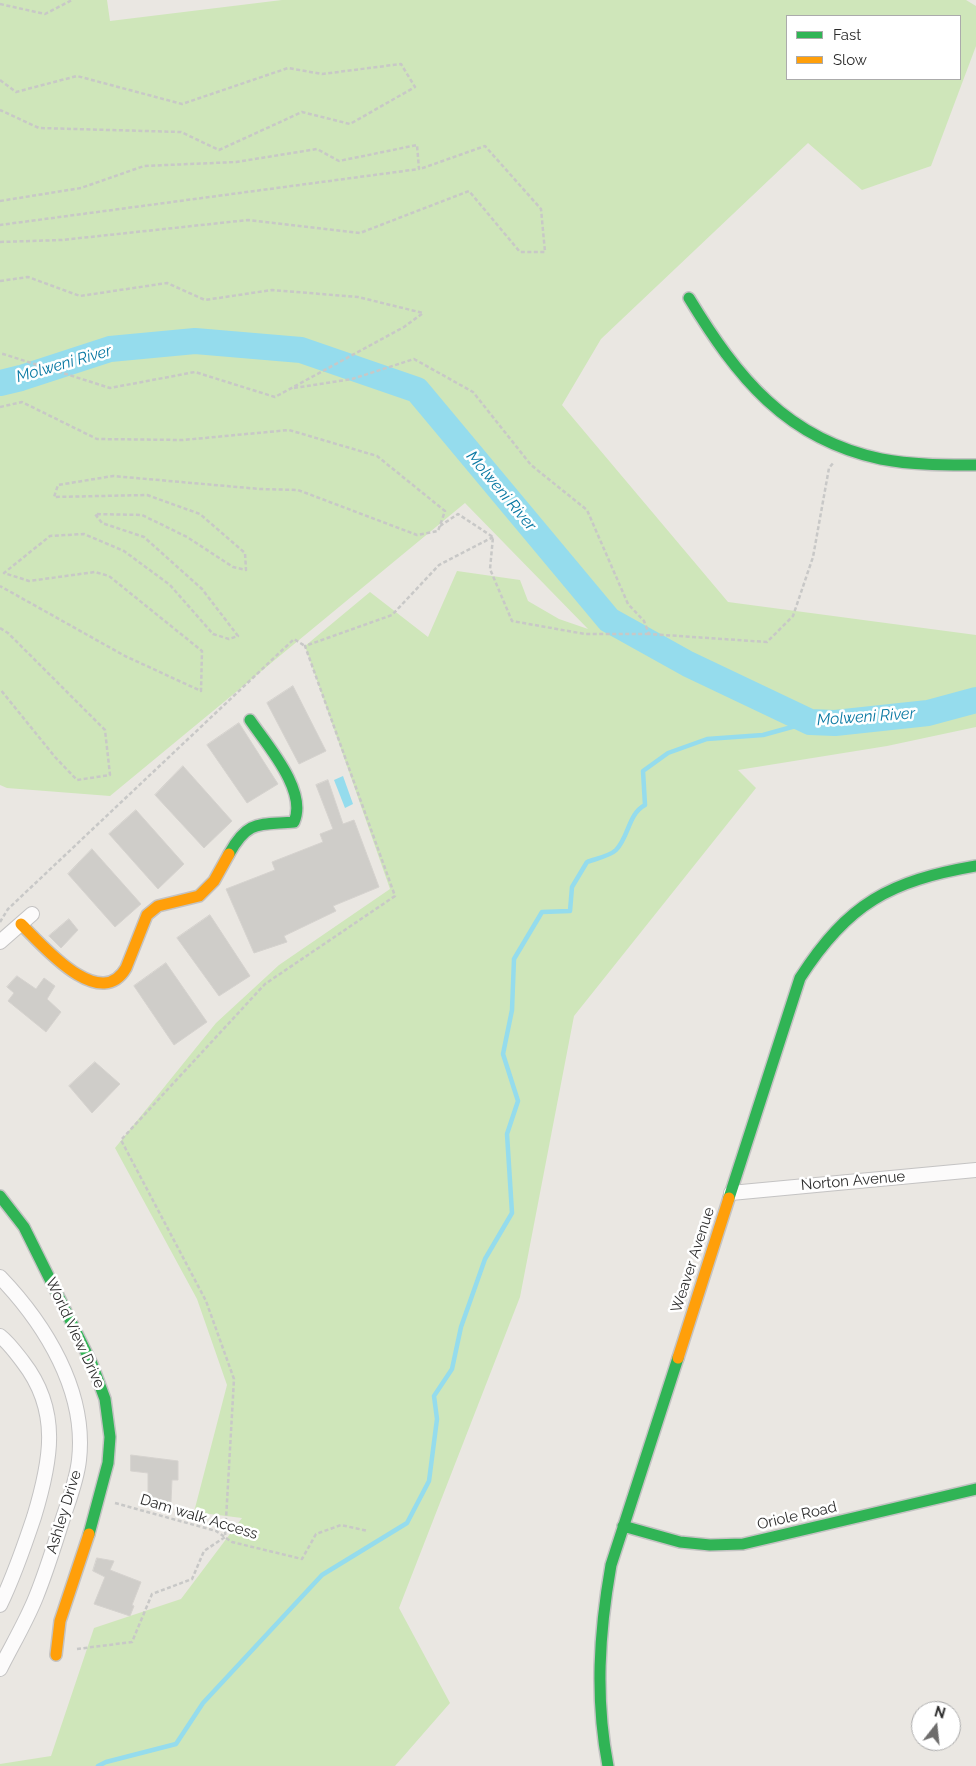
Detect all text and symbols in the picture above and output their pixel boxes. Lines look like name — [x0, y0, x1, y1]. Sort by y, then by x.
legend — [786, 15, 961, 80]
text: Fast — [833, 26, 861, 44]
text: Slow — [833, 51, 867, 69]
water label: Molweni River — [14, 341, 114, 387]
water label: Molweni River — [462, 447, 540, 535]
water label: Molweni River — [816, 704, 916, 730]
street label: Norton Avenue — [800, 1167, 906, 1195]
street label: Weaver Avenue — [667, 1205, 719, 1315]
street label: World View Drive — [41, 1275, 109, 1391]
street label: Ashley Drive — [43, 1468, 85, 1556]
street label: Dam walk Access — [138, 1491, 260, 1543]
street label: Oriole Road — [755, 1498, 839, 1534]
north arrow — [911, 1701, 961, 1751]
text: N — [933, 1703, 947, 1722]

